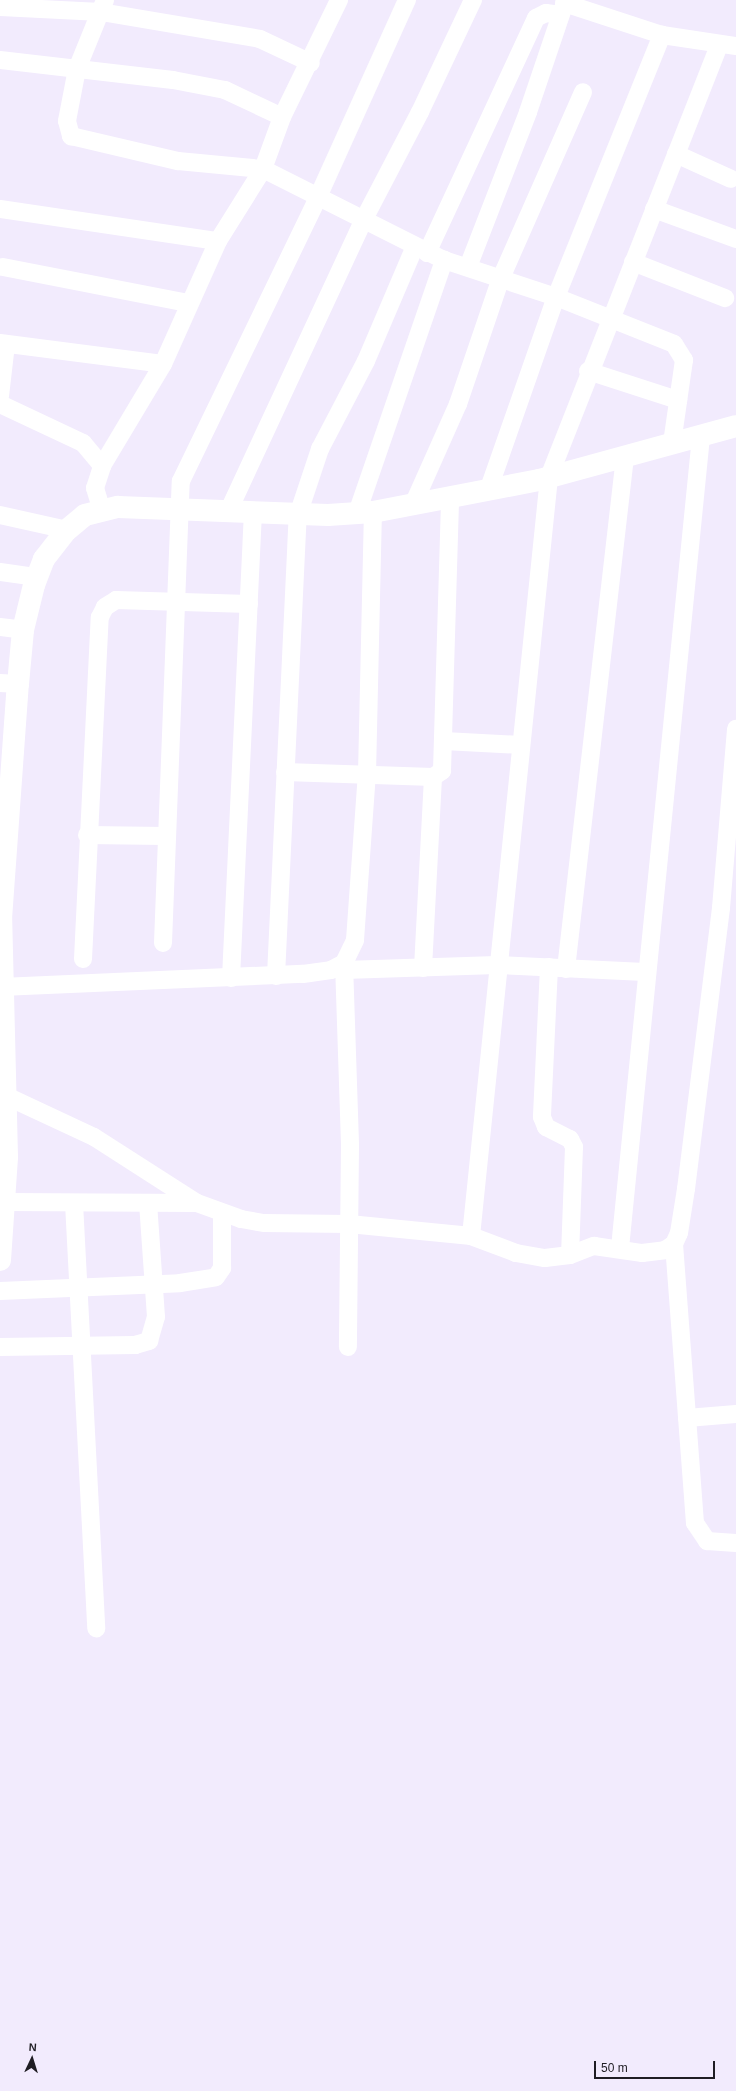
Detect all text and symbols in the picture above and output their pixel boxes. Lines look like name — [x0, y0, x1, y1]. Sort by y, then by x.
north arrow — [12, 2039, 52, 2079]
text: N — [28, 2041, 37, 2053]
scale bar — [596, 2053, 717, 2079]
text: 50 m — [601, 2061, 628, 2075]

